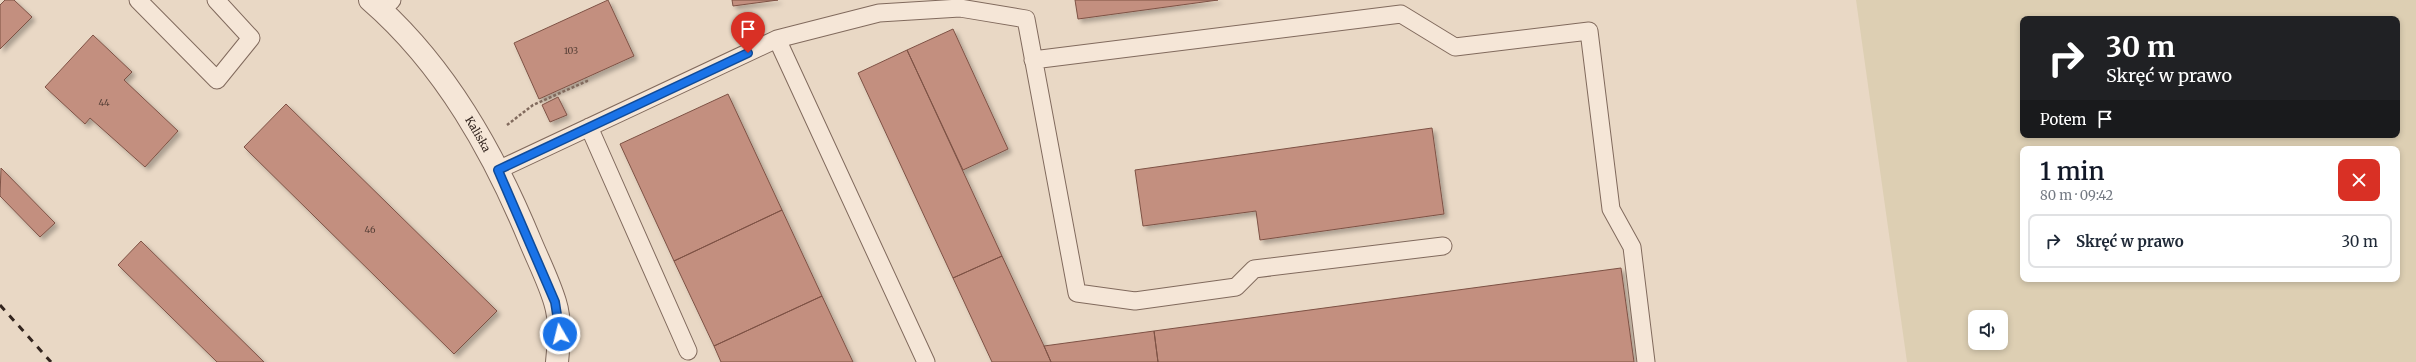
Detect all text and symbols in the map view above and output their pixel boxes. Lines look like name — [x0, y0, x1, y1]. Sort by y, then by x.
pin — [731, 12, 765, 53]
icon: arrive — [737, 18, 759, 40]
text: 30 m — [2106, 29, 2175, 65]
icon: right — [2040, 32, 2092, 84]
house number: 103 — [564, 45, 578, 56]
text: Skręć w prawo — [2106, 64, 2232, 87]
house number: 44 — [98, 97, 110, 108]
icon: arrive — [2094, 108, 2116, 130]
text: Potem — [2040, 110, 2086, 129]
street label: Kaliska — [462, 114, 494, 155]
text: 1 min — [2040, 156, 2105, 187]
button: close — [2338, 159, 2380, 201]
text: 80 m · 09:42 — [2040, 187, 2113, 204]
house number: 46 — [365, 224, 376, 235]
icon: right — [2042, 230, 2064, 252]
text: Skręć w prawo — [2076, 232, 2184, 251]
text: 30 m — [2341, 232, 2378, 251]
map controls — [1968, 310, 2008, 350]
button: sound — [1968, 310, 2008, 350]
position arrow — [539, 313, 581, 355]

